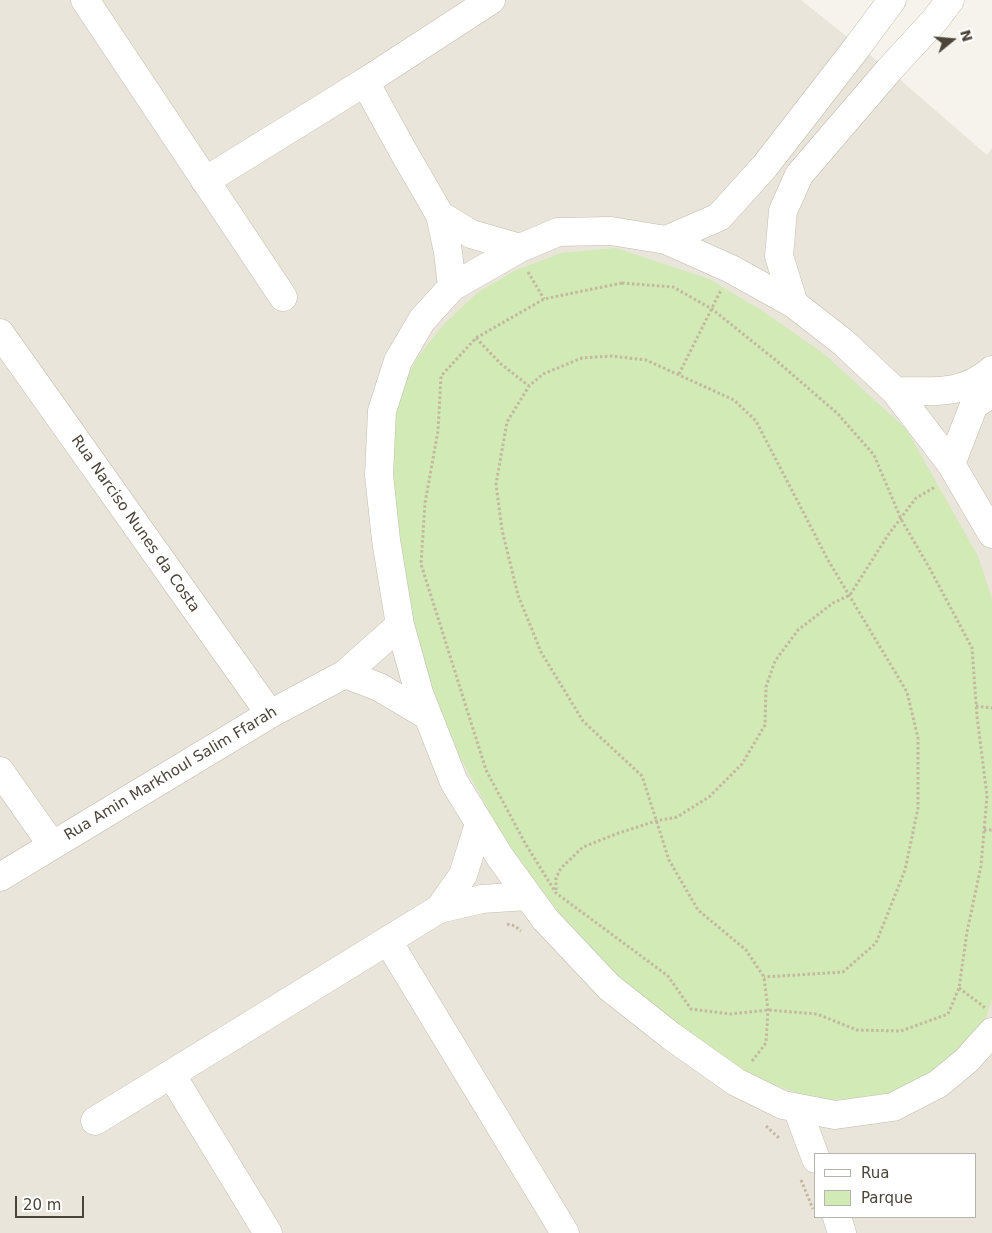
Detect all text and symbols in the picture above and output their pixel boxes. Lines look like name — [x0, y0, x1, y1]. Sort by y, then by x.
north arrow — [927, 15, 977, 65]
text: N — [957, 28, 976, 44]
street label: Rua Narciso Nunes da Costa — [67, 432, 203, 616]
street label: Rua Amin Markhoul Salim Ffarah — [61, 703, 281, 845]
legend — [814, 1153, 977, 1218]
text: Rua — [861, 1164, 889, 1182]
scale bar — [18, 1186, 86, 1218]
text: Parque — [861, 1189, 913, 1207]
text: 20 m — [23, 1196, 61, 1214]

